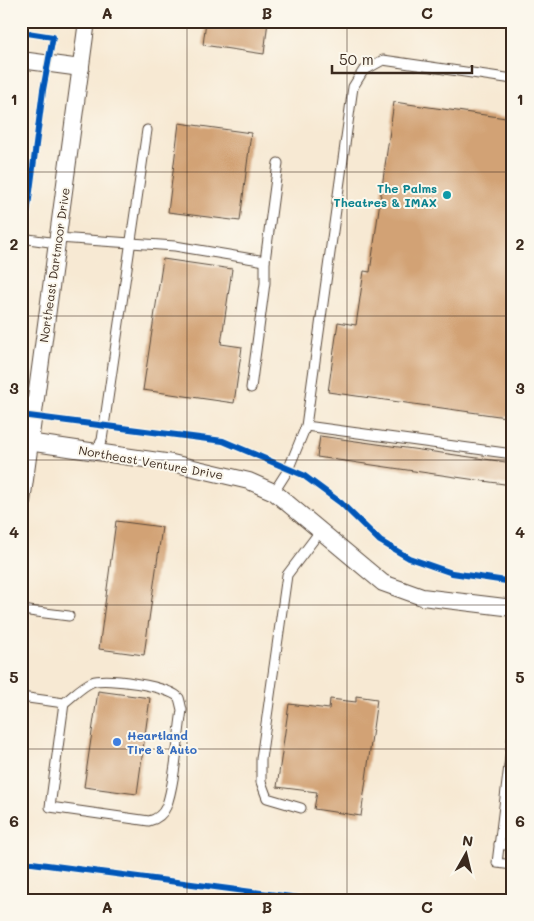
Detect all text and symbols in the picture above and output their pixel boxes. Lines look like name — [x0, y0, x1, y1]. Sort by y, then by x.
text: A — [101, 2, 113, 23]
text: B — [262, 2, 272, 23]
text: C — [421, 2, 433, 23]
scale bar — [332, 42, 472, 74]
text: 50 m — [339, 49, 374, 69]
text: 1 — [10, 88, 18, 109]
text: 1 — [516, 88, 524, 109]
place label: The Palms Theatres & IMAX — [334, 180, 437, 210]
street label: Northeast Dartmoor Drive — [35, 186, 73, 344]
marker: The Palms Theatres & IMAX — [441, 189, 453, 201]
text: 2 — [10, 233, 19, 254]
text: 2 — [516, 233, 525, 254]
text: 3 — [9, 377, 19, 398]
text: 3 — [515, 377, 525, 398]
street label: Northeast Venture Drive — [77, 441, 225, 483]
text: 4 — [9, 521, 19, 542]
text: 4 — [515, 521, 525, 542]
text: 5 — [9, 666, 19, 687]
text: 5 — [515, 666, 525, 687]
place label: Heartland Tire & Auto — [127, 727, 197, 757]
marker: Heartland Tire & Auto — [111, 736, 123, 748]
text: 6 — [9, 810, 19, 831]
text: 6 — [515, 810, 525, 831]
north arrow — [442, 828, 492, 878]
text: N — [461, 830, 474, 851]
text: A — [101, 896, 113, 917]
text: B — [262, 896, 272, 917]
text: C — [421, 896, 433, 917]

